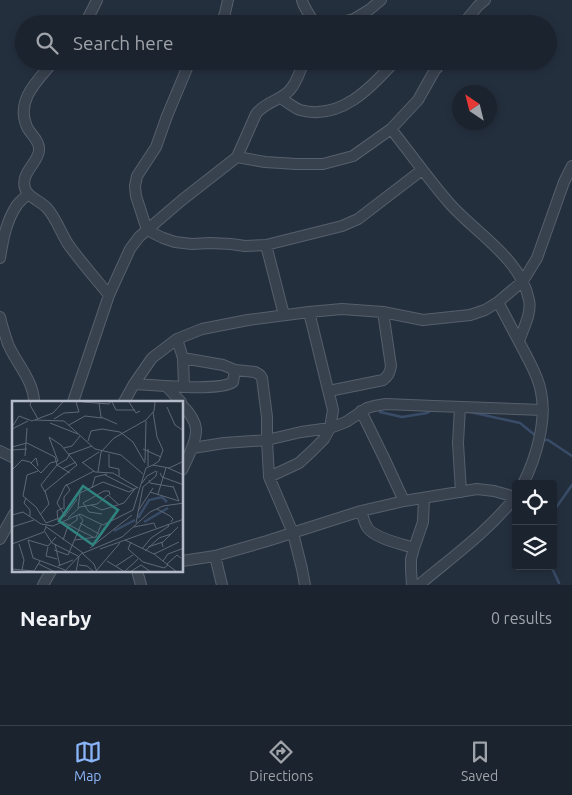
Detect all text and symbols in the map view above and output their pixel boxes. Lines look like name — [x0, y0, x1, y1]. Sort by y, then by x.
search box — [15, 15, 557, 70]
icon: search — [33, 29, 61, 57]
text: Search here — [73, 32, 173, 54]
north arrow — [452, 85, 497, 130]
inset map — [12, 401, 184, 572]
map controls — [512, 480, 557, 570]
button: locate — [512, 480, 557, 525]
button: layers — [512, 525, 557, 570]
text: Nearby — [20, 606, 91, 630]
text: 0 results — [491, 609, 552, 627]
tab: Map — [74, 738, 102, 784]
tab: Directions — [249, 738, 313, 784]
tab: Saved — [461, 738, 498, 784]

